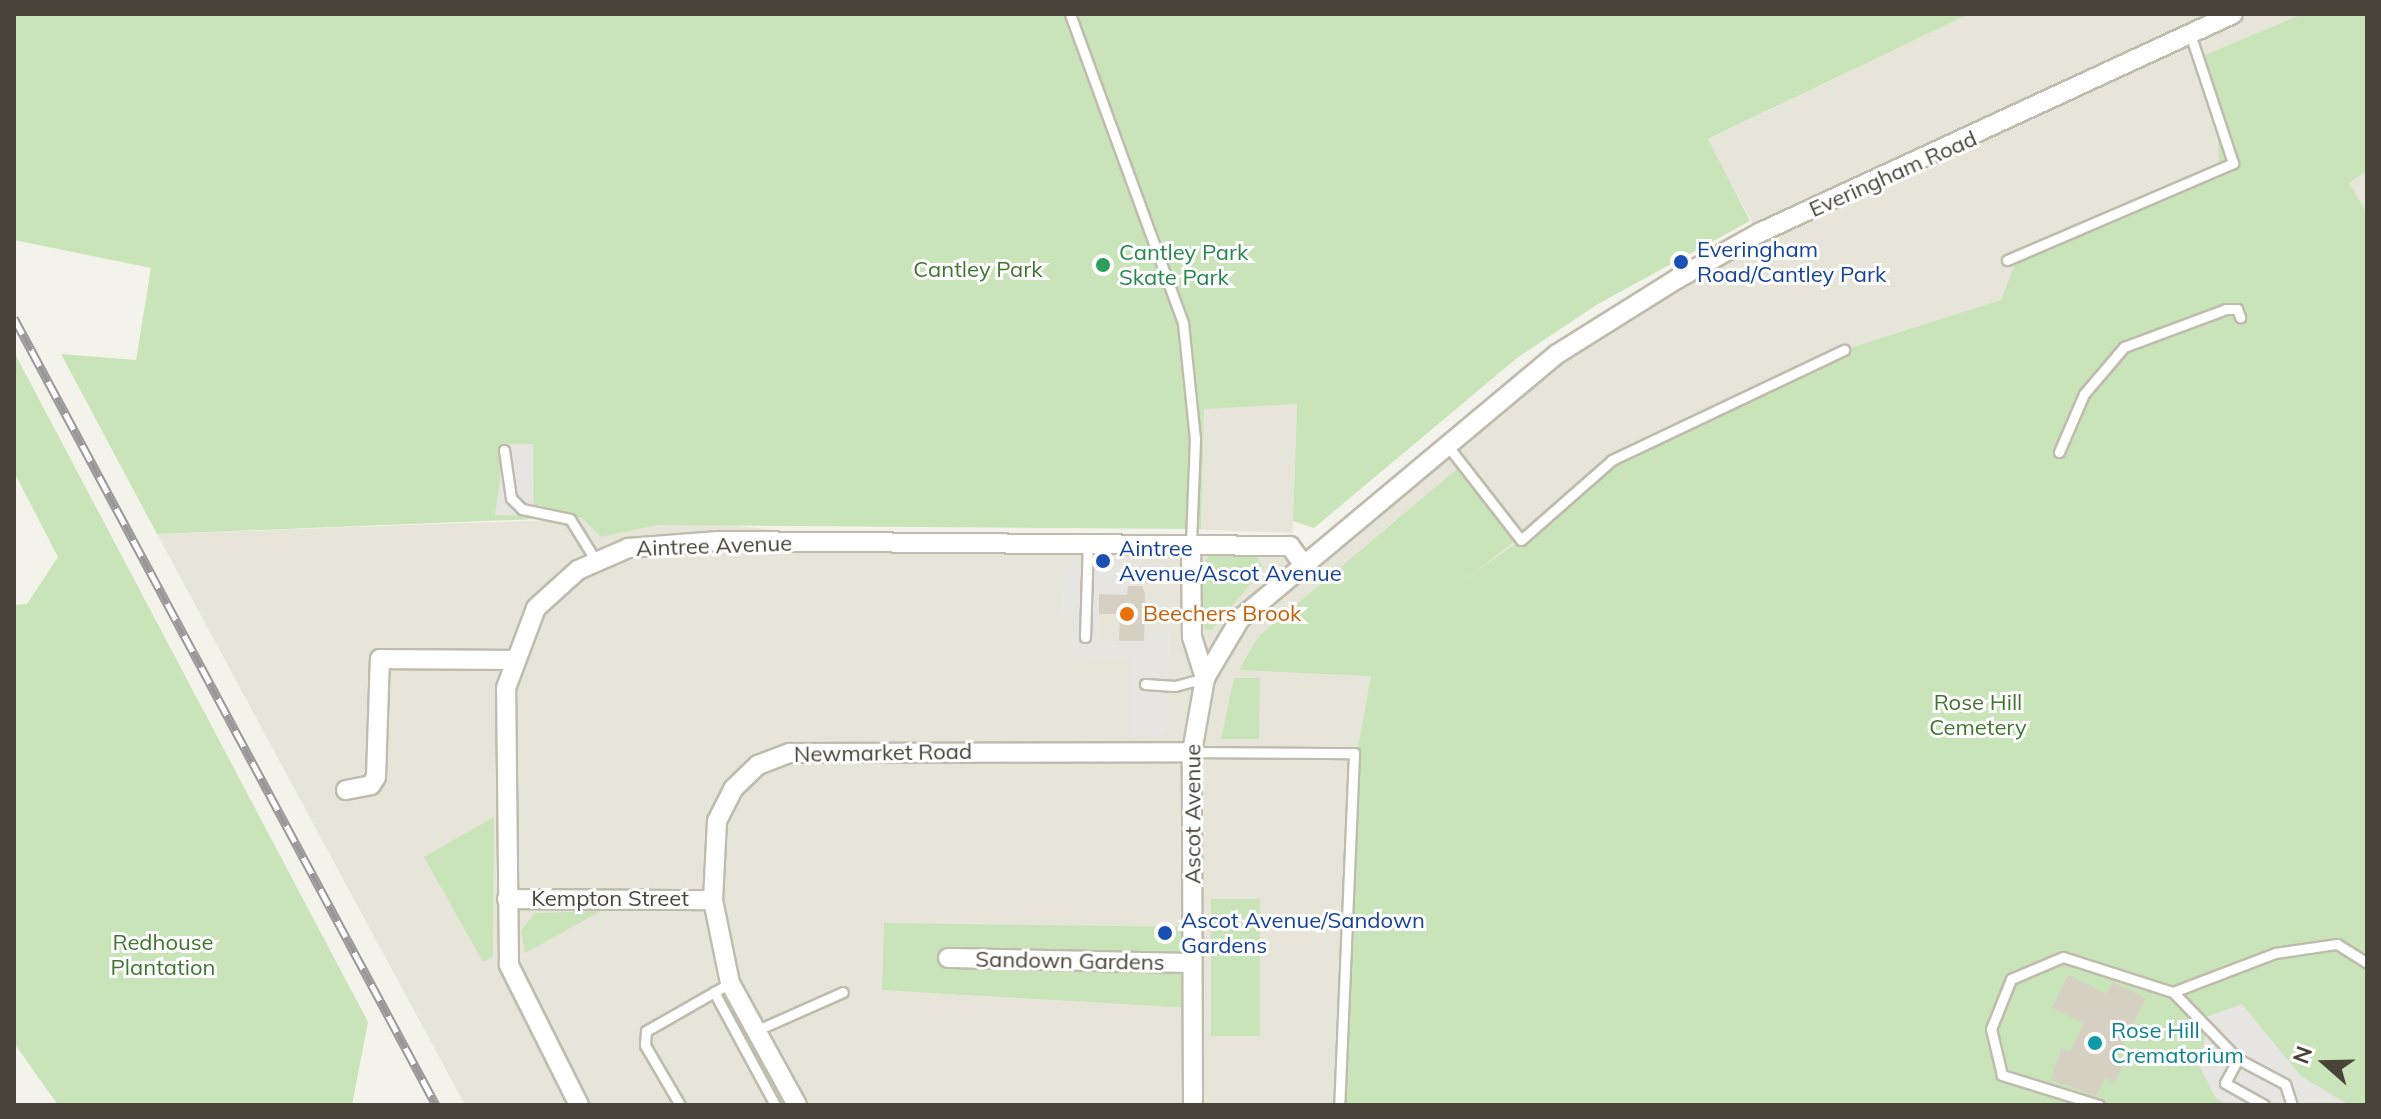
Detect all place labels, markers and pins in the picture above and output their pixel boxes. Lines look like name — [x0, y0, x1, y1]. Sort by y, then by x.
place label: Everingham Road/Cantley Park — [1697, 236, 1886, 288]
place label: Cantley Park Skate Park — [1119, 239, 1248, 290]
marker: Everingham Road/Cantley Park — [1672, 253, 1690, 271]
marker: Cantley Park Skate Park — [1094, 256, 1112, 274]
place label: Aintree Avenue/Ascot Avenue — [1119, 535, 1342, 586]
marker: Aintree Avenue/Ascot Avenue — [1094, 552, 1112, 570]
place label: Beechers Brook — [1143, 601, 1301, 627]
marker: Beechers Brook — [1118, 605, 1136, 623]
place label: Ascot Avenue/Sandown Gardens — [1181, 907, 1425, 958]
marker: Ascot Avenue/Sandown Gardens — [1156, 924, 1174, 942]
place label: Rose Hill Crematorium — [2111, 1017, 2244, 1068]
marker: Rose Hill Crematorium — [2086, 1034, 2104, 1052]

